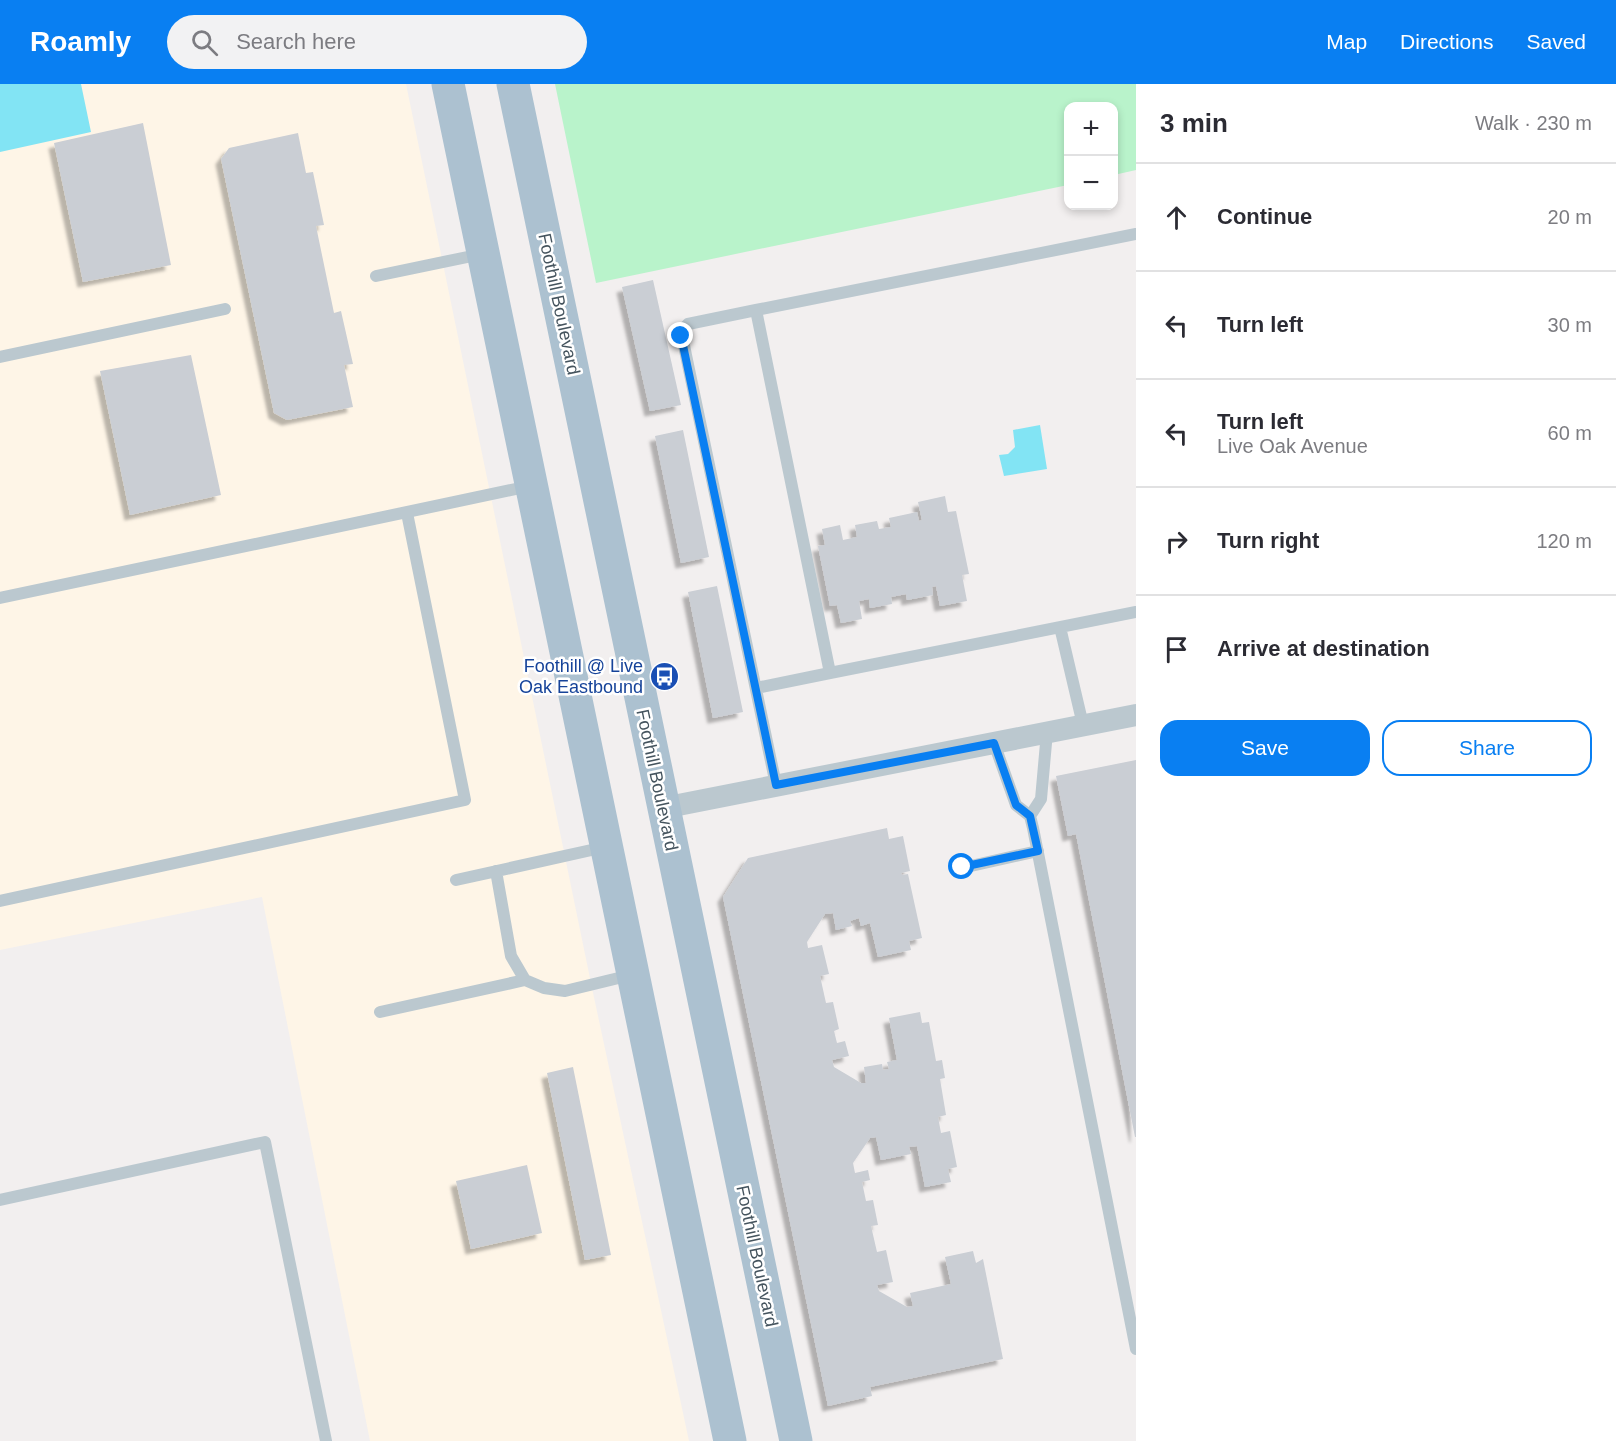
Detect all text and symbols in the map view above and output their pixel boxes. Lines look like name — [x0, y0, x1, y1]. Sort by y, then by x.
search box — [167, 15, 587, 69]
text: Roamly — [30, 26, 131, 57]
icon: search — [188, 26, 221, 59]
text: Search here — [236, 29, 356, 54]
text: Map — [1326, 30, 1367, 53]
text: Directions — [1400, 30, 1493, 53]
text: Saved — [1526, 30, 1586, 53]
map controls — [1064, 102, 1118, 210]
button: + — [1064, 102, 1118, 156]
text: 3 min — [1160, 108, 1228, 138]
text: Walk · 230 m — [1475, 112, 1592, 134]
button: − — [1064, 156, 1118, 210]
icon: ahead — [1160, 201, 1193, 234]
text: Continue — [1217, 204, 1312, 229]
text: 20 m — [1548, 206, 1592, 228]
street label: Foothill Boulevard — [534, 231, 584, 377]
icon: left — [1160, 309, 1193, 342]
text: Turn left — [1217, 312, 1303, 337]
text: 30 m — [1548, 314, 1592, 336]
route end — [667, 322, 693, 348]
text: Turn left — [1217, 409, 1303, 434]
icon: left — [1160, 417, 1193, 450]
text: 60 m — [1548, 422, 1592, 444]
text: Live Oak Avenue — [1217, 435, 1368, 457]
icon: right — [1160, 525, 1193, 558]
text: Turn right — [1217, 528, 1319, 553]
text: 120 m — [1536, 530, 1592, 552]
icon: arrive — [1160, 633, 1193, 666]
text: Arrive at destination — [1217, 636, 1430, 661]
place label: Foothill @ Live Oak Eastbound — [519, 656, 643, 697]
bus stop icon: Foothill @ Live Oak Eastbound — [648, 660, 680, 692]
street label: Foothill Boulevard — [632, 707, 682, 853]
button: Save — [1160, 720, 1370, 776]
button: Share — [1382, 720, 1592, 776]
route start — [948, 853, 974, 879]
street label: Foothill Boulevard — [732, 1183, 782, 1329]

